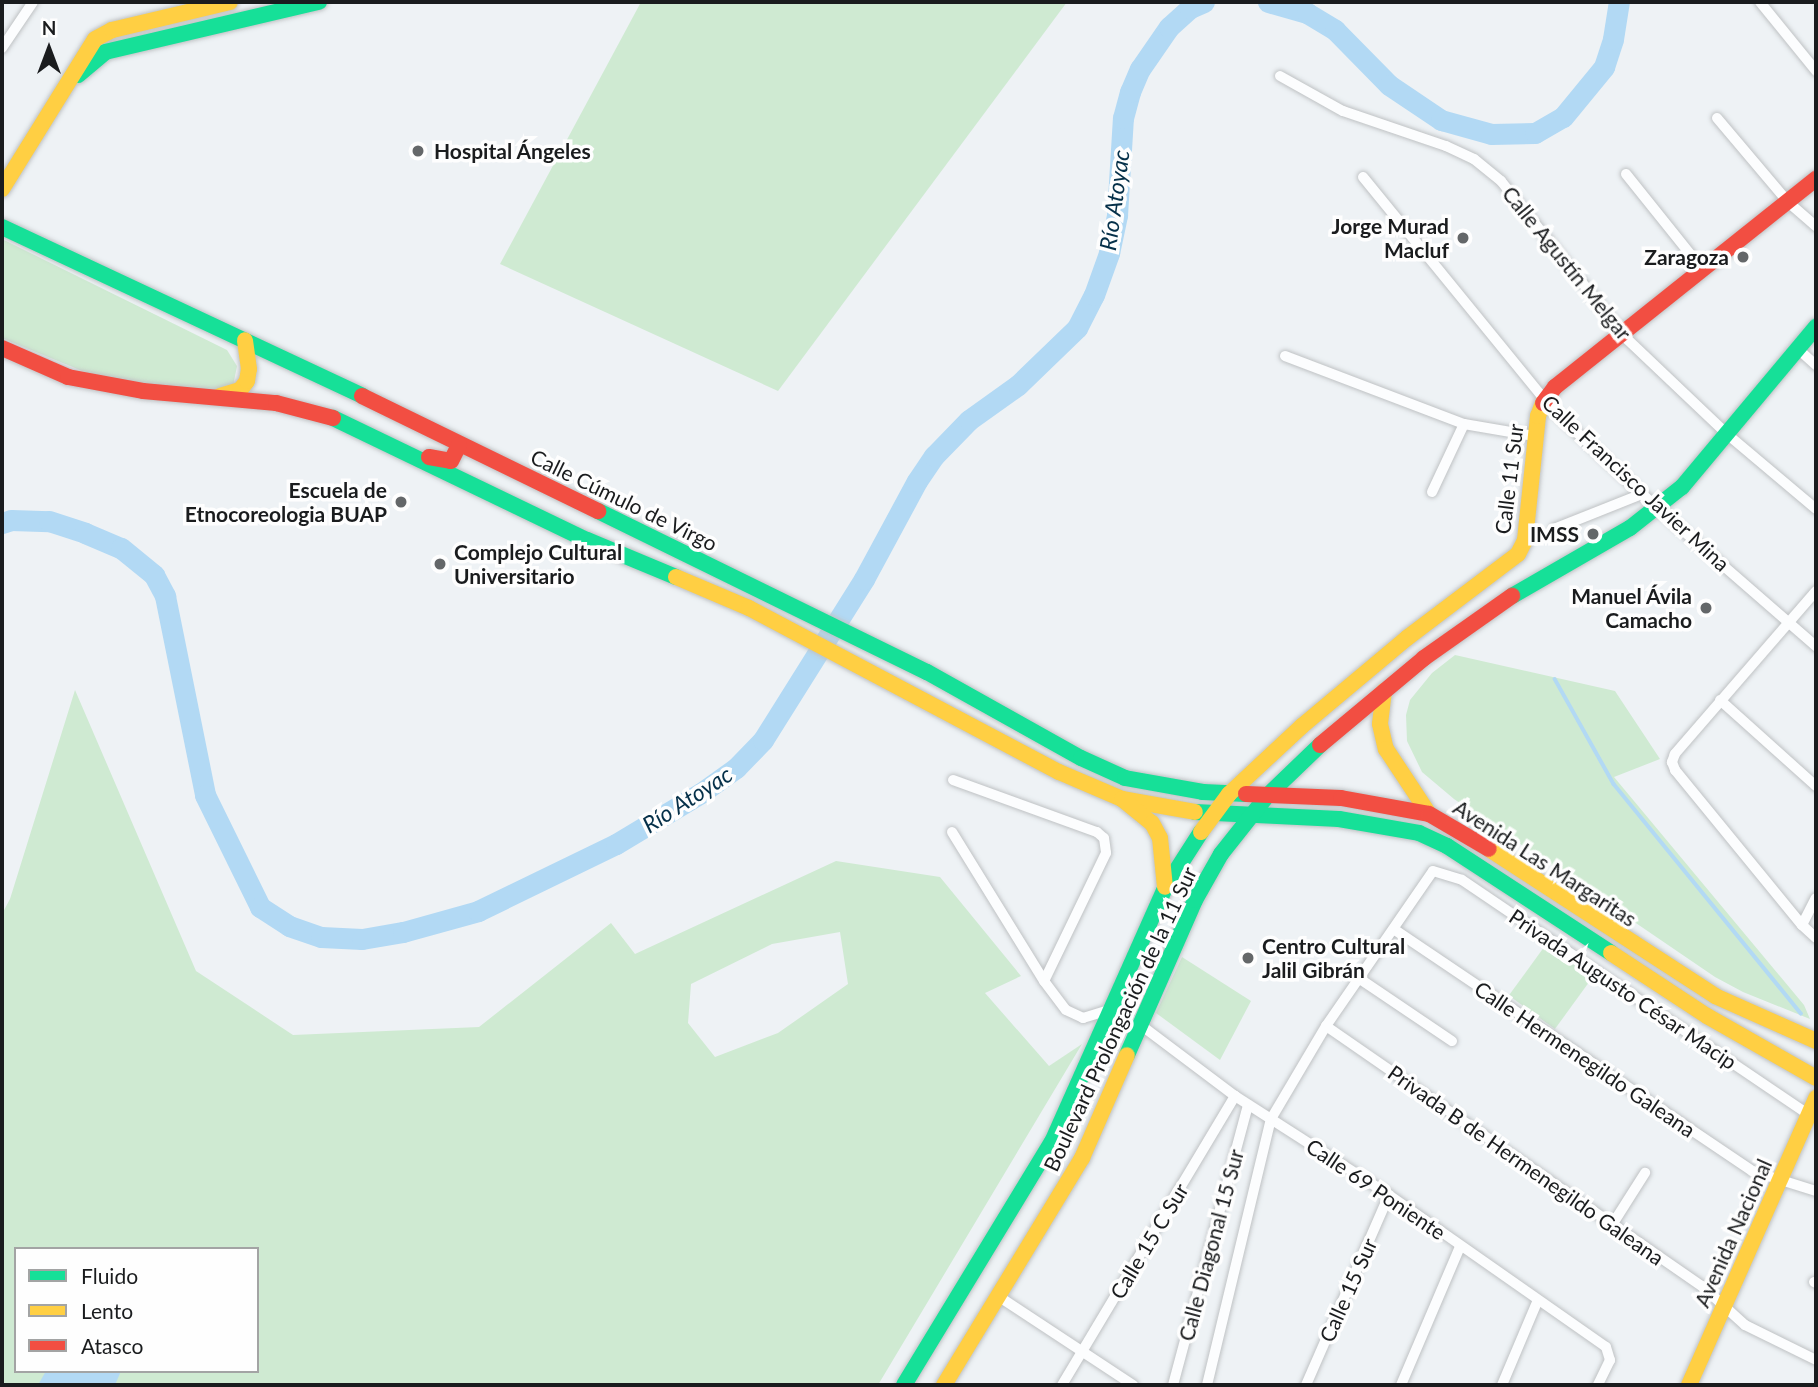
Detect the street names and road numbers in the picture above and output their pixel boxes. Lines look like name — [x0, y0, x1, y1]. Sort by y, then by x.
street label: Calle Agustín Melgar — [1497, 181, 1637, 345]
street label: Calle Francisco Javier Mina — [1537, 389, 1735, 577]
street label: Calle 11 Sur — [1490, 422, 1528, 536]
street label: Calle Cúmulo de Virgo — [526, 444, 722, 556]
street label: Avenida Las Margaritas — [1449, 794, 1641, 932]
street label: Boulevard Prolongación de la 11 Sur — [1038, 863, 1202, 1175]
street label: Privada Augusto César Macip — [1504, 903, 1742, 1075]
street label: Calle Hermenegildo Galeana — [1470, 976, 1700, 1142]
street label: Privada B de Hermenegildo Galeana — [1383, 1060, 1669, 1270]
street label: Calle 69 Poniente — [1302, 1133, 1450, 1245]
street label: Calle Diagonal 15 Sur — [1173, 1146, 1249, 1344]
street label: Avenida Nacional — [1689, 1155, 1777, 1311]
street label: Calle 15 C Sur — [1105, 1179, 1193, 1303]
street label: Calle 15 Sur — [1314, 1234, 1382, 1346]

